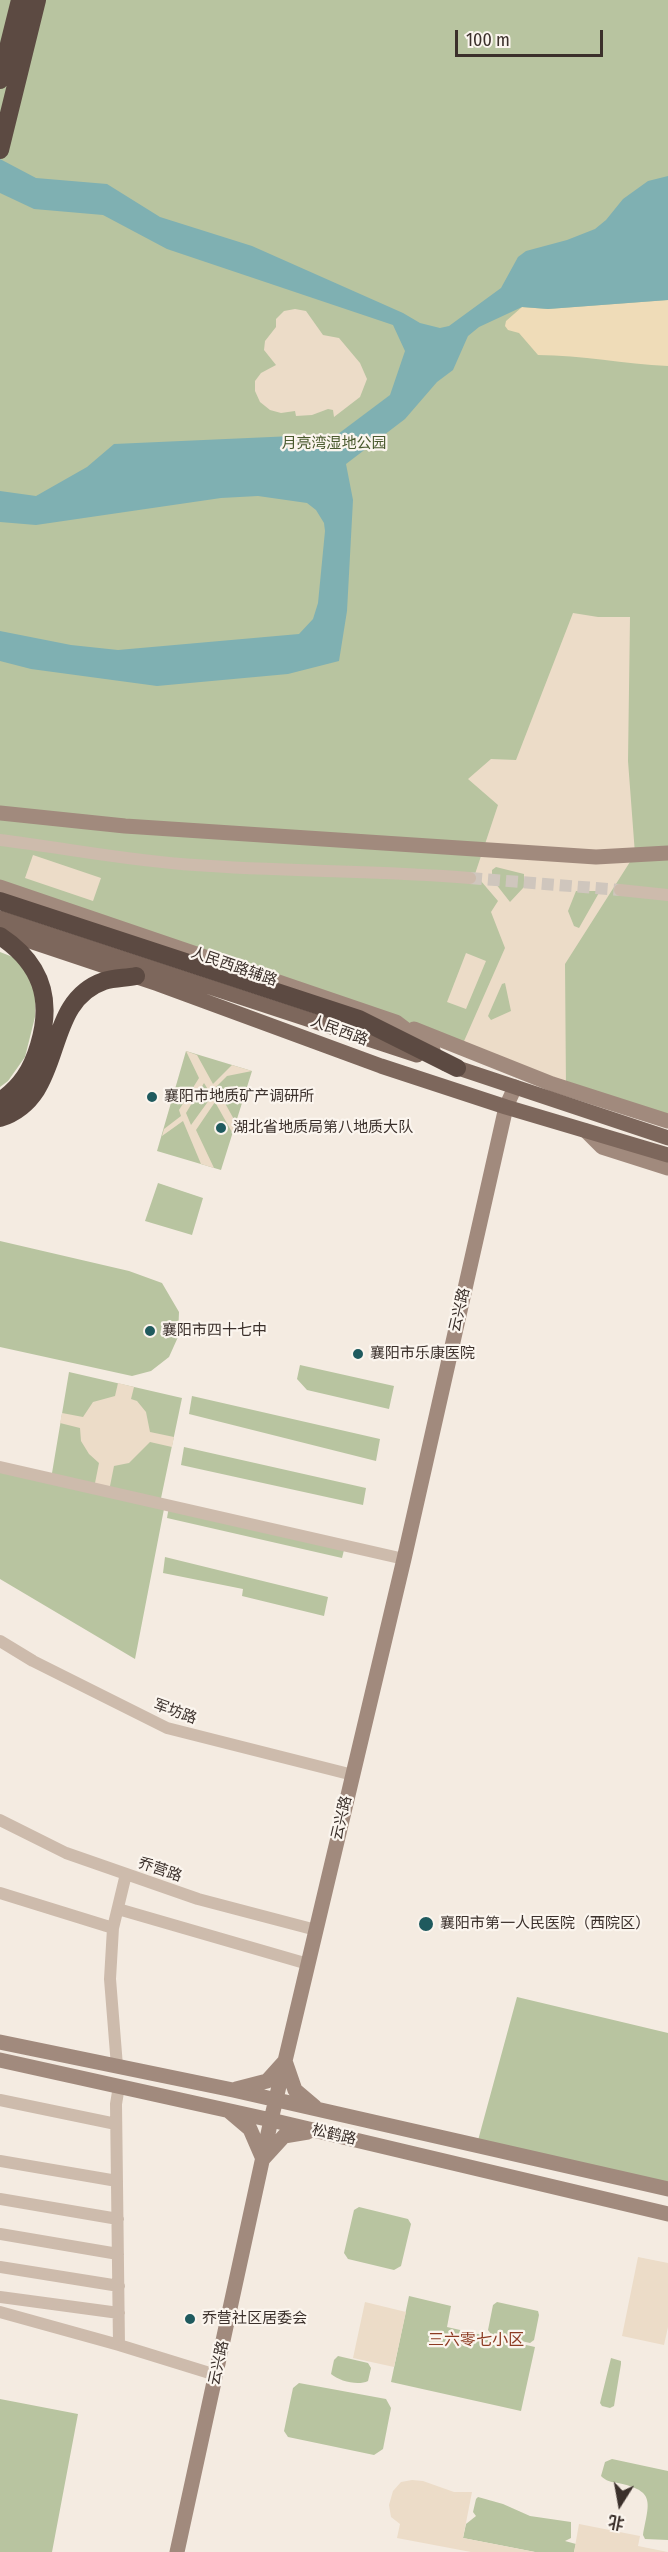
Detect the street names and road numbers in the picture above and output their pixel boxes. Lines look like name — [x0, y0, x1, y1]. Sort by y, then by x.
street label: 人民西路辅路 — [189, 944, 279, 990]
street label: 人民西路 — [308, 1012, 370, 1050]
street label: 云兴路 — [446, 1286, 474, 1334]
street label: 军坊路 — [151, 1696, 199, 1728]
street label: 云兴路 — [328, 1794, 356, 1842]
street label: 乔营路 — [136, 1854, 184, 1886]
street label: 松鹤路 — [310, 2121, 358, 2149]
street label: 云兴路 — [206, 2339, 232, 2387]

